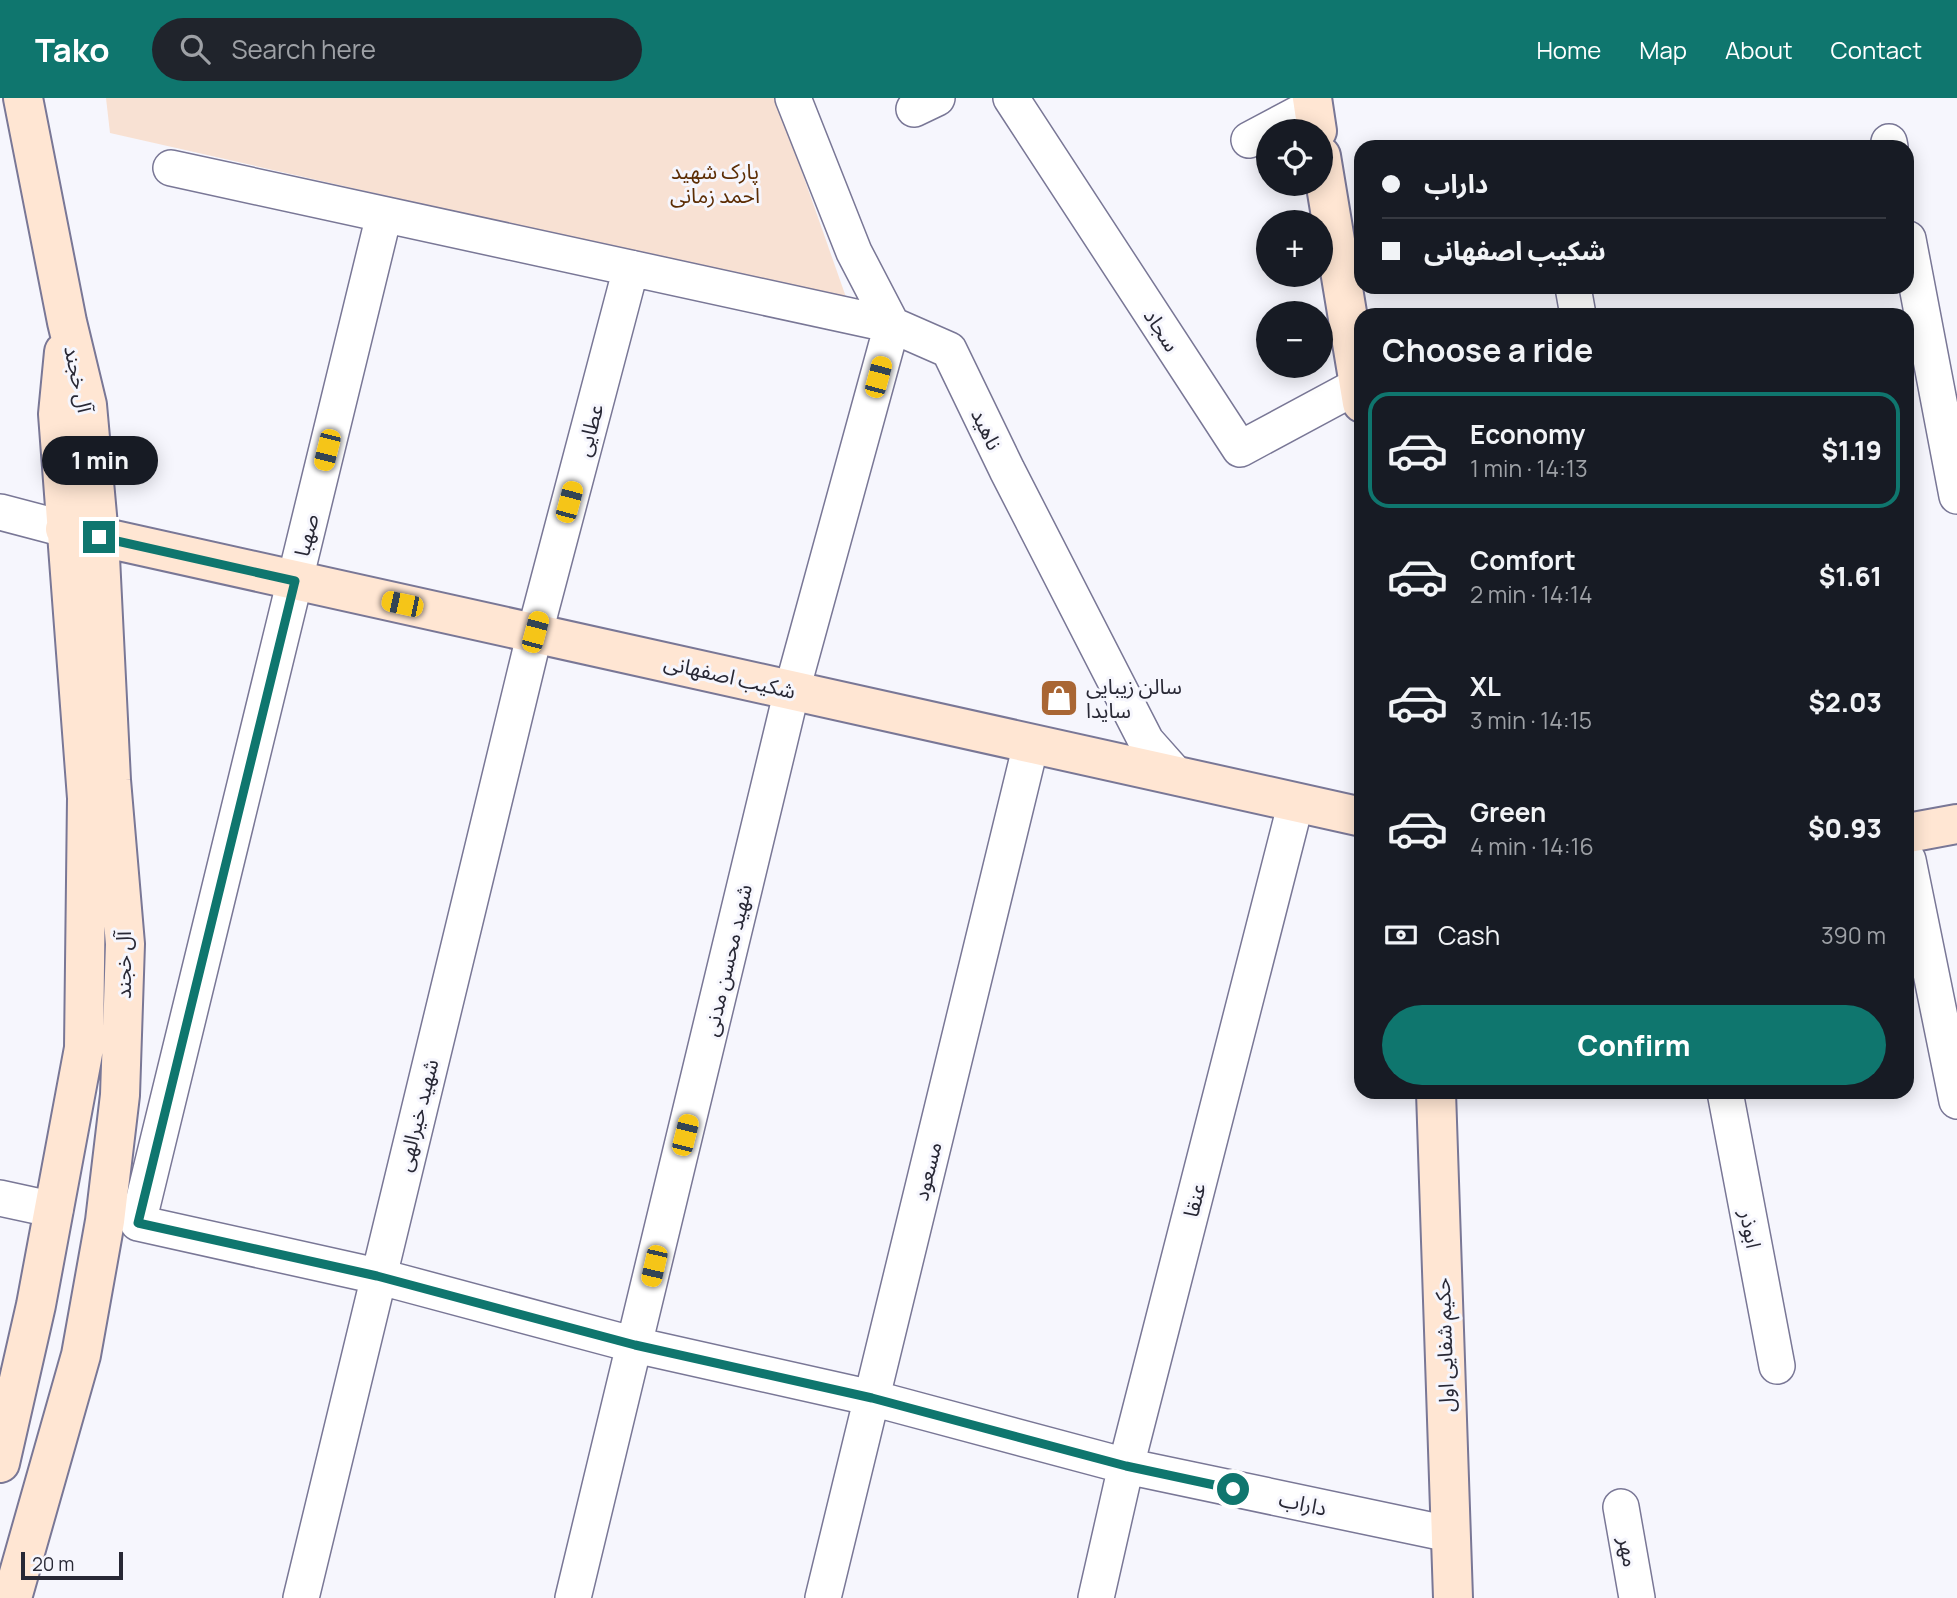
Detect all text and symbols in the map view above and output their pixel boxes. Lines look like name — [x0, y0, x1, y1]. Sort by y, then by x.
search box — [152, 18, 642, 81]
text: Tako — [35, 27, 110, 72]
icon: search — [176, 30, 214, 68]
text: Search here — [232, 31, 376, 67]
text: Home — [1536, 33, 1601, 66]
text: Map — [1639, 33, 1687, 66]
text: About — [1725, 33, 1793, 66]
text: Contact — [1831, 33, 1922, 66]
map controls — [1256, 119, 1333, 378]
button: locate — [1256, 119, 1333, 196]
park label: پارک شهید احمد زمانی — [670, 157, 760, 209]
text: داراب — [1424, 165, 1488, 201]
button: + — [1256, 210, 1333, 287]
text: شکیب اصفهانی — [1424, 232, 1606, 268]
button: − — [1256, 301, 1333, 378]
street label: سجاد — [1138, 303, 1186, 357]
text: Choose a ride — [1382, 328, 1593, 372]
street label: آل خجند — [58, 343, 100, 416]
car — [863, 354, 894, 400]
street label: عطایی — [569, 401, 609, 459]
street label: ناهید — [965, 404, 1009, 454]
text: Economy — [1470, 416, 1585, 452]
icon: car — [1386, 419, 1449, 482]
car — [312, 427, 343, 473]
text: $1.19 — [1821, 432, 1882, 468]
callout: 1 min — [41, 436, 157, 484]
text: 1 min — [71, 444, 129, 476]
text: 1 min · 14:13 — [1470, 452, 1588, 484]
car — [554, 479, 585, 525]
street label: صهبا — [287, 511, 325, 559]
route end — [83, 521, 115, 553]
text: Comfort — [1470, 542, 1576, 578]
icon: car — [1386, 545, 1449, 608]
text: $1.61 — [1819, 558, 1882, 594]
text: 2 min · 14:14 — [1470, 578, 1593, 610]
car — [380, 589, 425, 619]
car — [520, 609, 551, 655]
street label: شکیب اصفهانی — [661, 647, 799, 705]
text: XL — [1470, 668, 1501, 704]
icon: car — [1386, 671, 1449, 734]
place label: سالن زیبایی سایدا — [1086, 672, 1182, 724]
shop icon: سالن زیبایی سایدا — [1038, 677, 1080, 719]
text: $2.03 — [1808, 684, 1882, 720]
text: 3 min · 14:15 — [1470, 704, 1592, 736]
text: Green — [1470, 794, 1546, 830]
icon: car — [1386, 797, 1449, 860]
text: $0.93 — [1808, 810, 1882, 846]
text: 4 min · 14:16 — [1470, 830, 1594, 862]
street label: شهید محسن مدنی — [696, 881, 758, 1039]
icon: cash — [1382, 916, 1420, 954]
text: Cash — [1438, 917, 1500, 953]
text: 390 m — [1821, 919, 1886, 951]
street label: آل خجند — [109, 930, 137, 999]
button: Confirm — [1382, 1005, 1886, 1085]
street label: شهید خیرالهی — [390, 1056, 444, 1174]
car — [670, 1112, 701, 1158]
street label: مسعود — [906, 1139, 948, 1203]
street label: عنقا — [1176, 1180, 1212, 1220]
street label: ابوذر — [1733, 1207, 1768, 1250]
car — [640, 1243, 669, 1289]
street label: حکیم شفایی اول — [1428, 1277, 1462, 1413]
route start — [1217, 1473, 1249, 1505]
street label: داراب — [1277, 1484, 1329, 1522]
street label: مهر — [1612, 1534, 1645, 1569]
scale bar — [21, 1549, 122, 1581]
text: 20 m — [32, 1551, 74, 1577]

